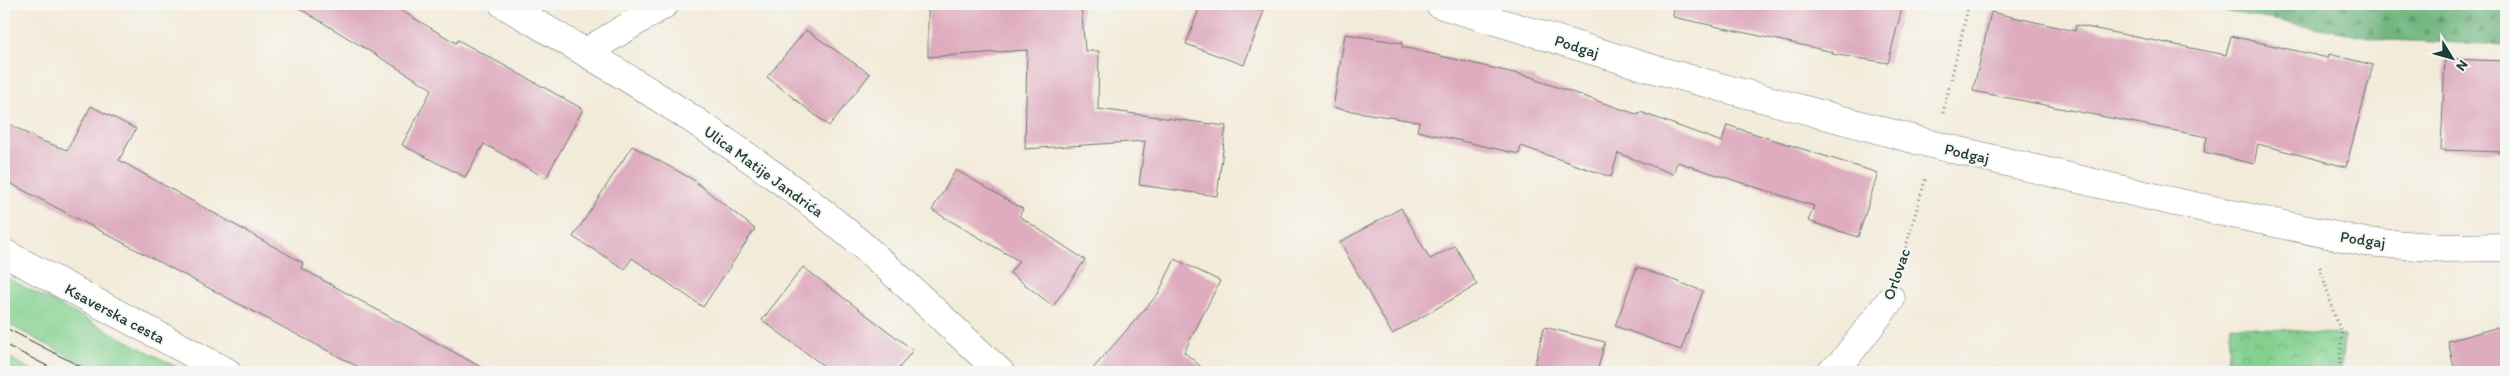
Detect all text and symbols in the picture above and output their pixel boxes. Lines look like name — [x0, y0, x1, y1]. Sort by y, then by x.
street label: Podgaj — [1552, 31, 1601, 62]
north arrow — [2428, 32, 2478, 82]
text: N — [2452, 57, 2472, 74]
street label: Ulica Matije Jandrića — [700, 122, 827, 221]
street label: Podgaj — [1943, 139, 1991, 168]
street label: Podgaj — [2339, 227, 2387, 252]
street label: Orlovac — [1879, 246, 1914, 303]
street label: Ksaverska cesta — [62, 279, 168, 348]

